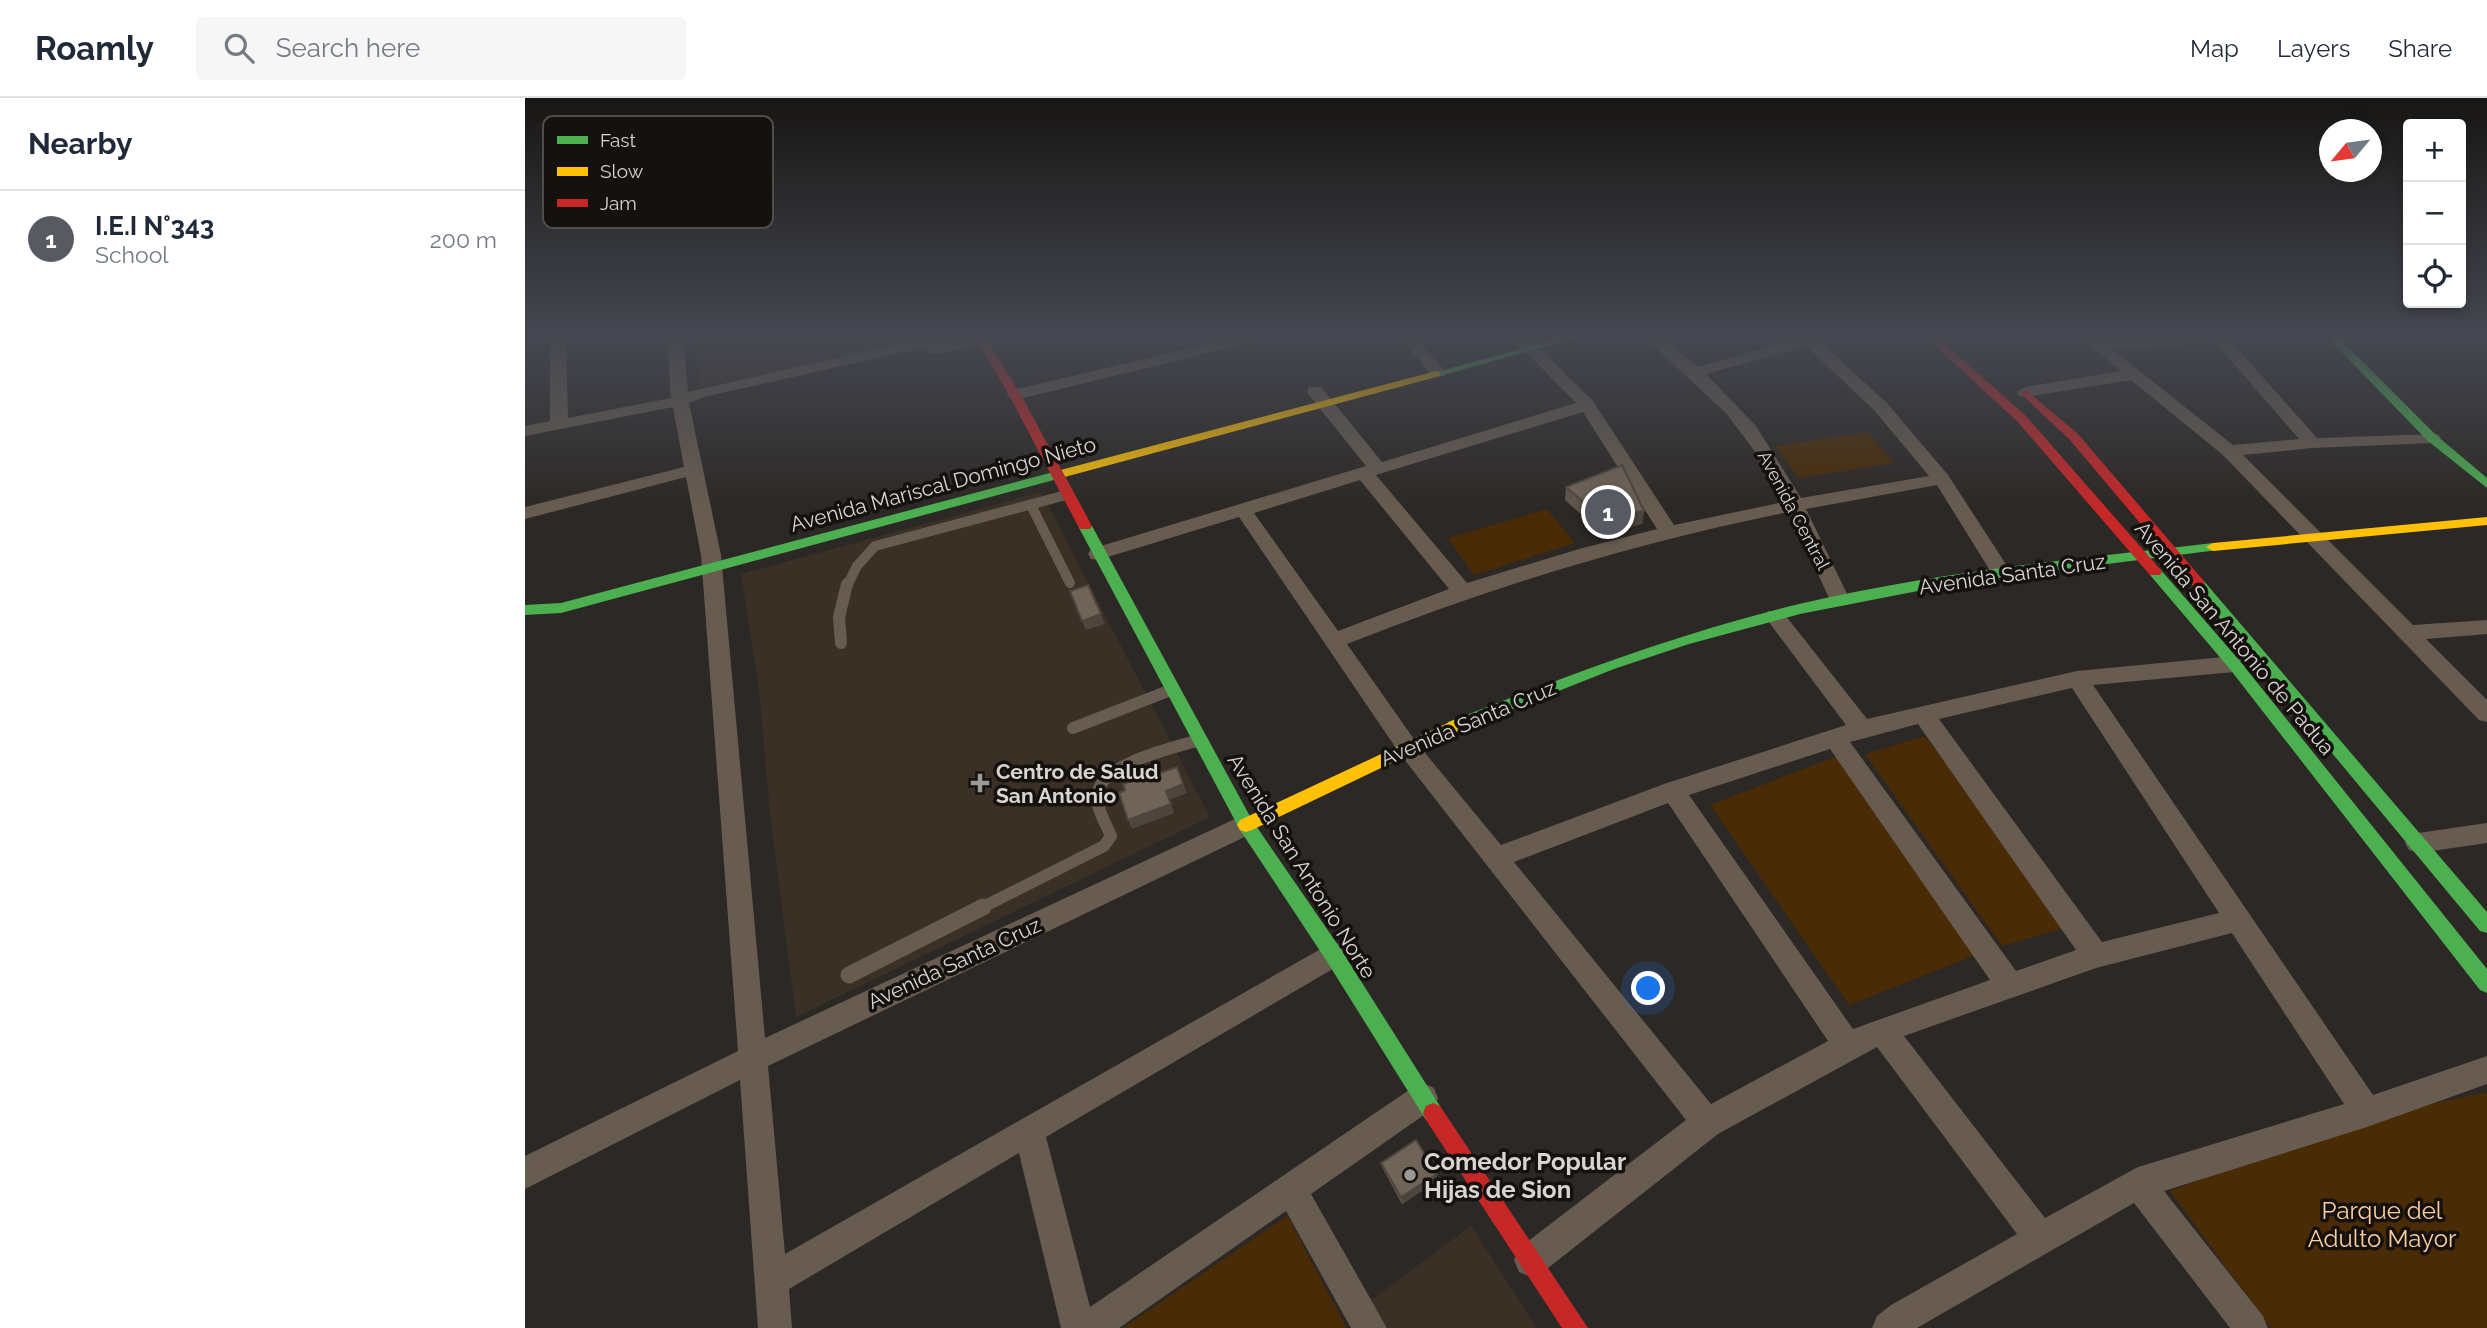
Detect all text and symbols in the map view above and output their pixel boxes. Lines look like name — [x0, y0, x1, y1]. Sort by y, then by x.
search box — [196, 17, 686, 80]
text: Roamly — [35, 29, 154, 68]
icon: search — [220, 29, 258, 67]
text: Search here — [276, 33, 420, 63]
text: Map — [2190, 34, 2239, 63]
text: Layers — [2277, 34, 2350, 63]
text: Share — [2388, 34, 2452, 63]
legend — [543, 116, 773, 228]
north arrow — [2319, 119, 2382, 182]
map controls — [2403, 119, 2466, 308]
button: + — [2403, 119, 2466, 182]
text: Nearby — [28, 126, 132, 161]
text: Fast — [600, 129, 636, 151]
text: Slow — [600, 160, 644, 182]
button: − — [2403, 182, 2466, 245]
text: Jam — [600, 192, 637, 214]
text: I.E.I N°343 — [95, 211, 214, 241]
text: 1 — [45, 226, 57, 253]
text: 200 m — [430, 226, 497, 253]
text: School — [95, 241, 169, 268]
button: locate — [2403, 245, 2466, 308]
street label: Avenida Mariscal Domingo Nieto — [787, 431, 1099, 537]
street label: Avenida Central — [1754, 447, 1834, 573]
pin: 1 — [1585, 486, 1631, 538]
street label: Avenida San Antonio de Padua — [2130, 516, 2340, 760]
street label: Avenida Santa Cruz — [1917, 549, 2107, 599]
street label: Avenida Santa Cruz — [1377, 675, 1559, 771]
street label: Avenida San Antonio Norte — [1223, 749, 1381, 983]
place label: Centro de Salud San Antonio — [996, 759, 1159, 808]
marker: Centro de Salud San Antonio — [970, 773, 990, 793]
street label: Avenida Santa Cruz — [863, 912, 1045, 1014]
your location — [1631, 971, 1665, 1005]
place label: Comedor Popular Hijas de Sion — [1424, 1147, 1626, 1204]
marker: Comedor Popular Hijas de Sion — [1402, 1167, 1418, 1183]
park label: Parque del Adulto Mayor — [2308, 1196, 2457, 1253]

